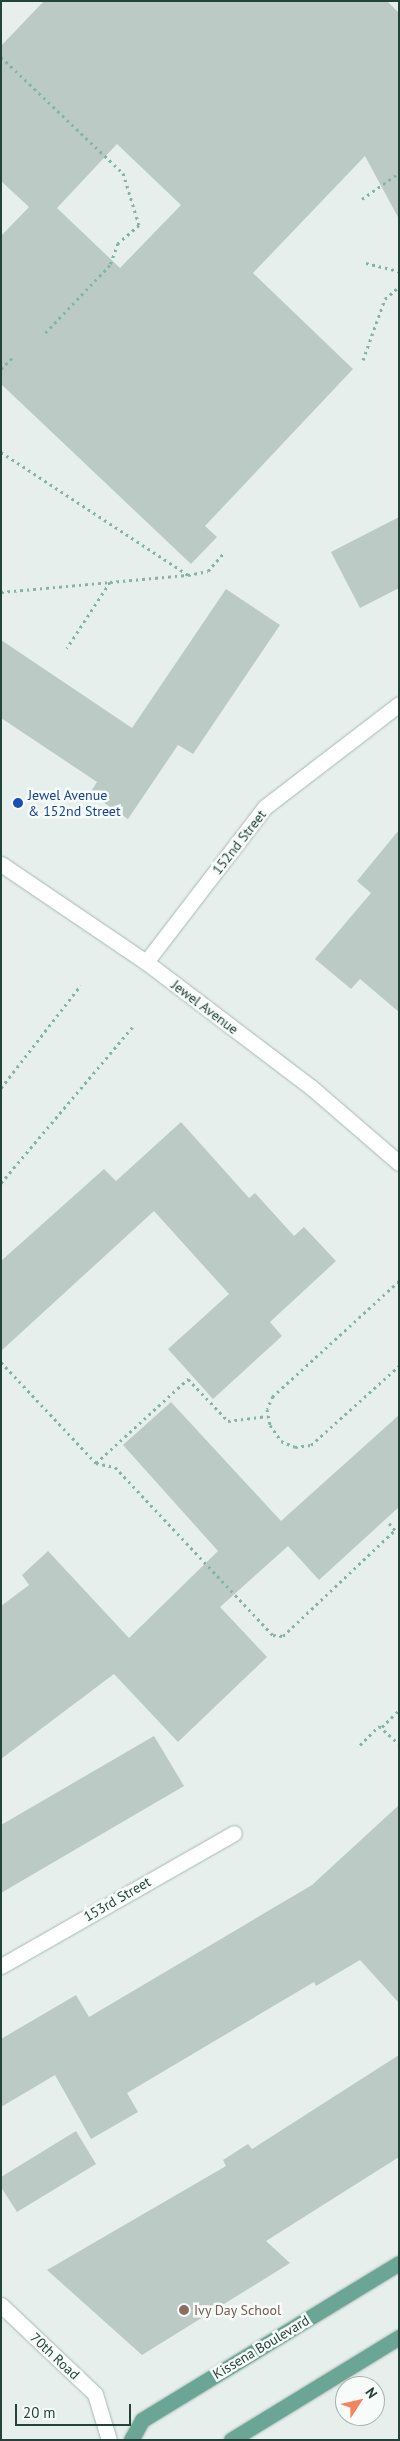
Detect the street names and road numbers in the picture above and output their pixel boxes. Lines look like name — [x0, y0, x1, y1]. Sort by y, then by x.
street label: 152nd Street — [209, 806, 269, 878]
street label: Jewel Avenue — [168, 976, 242, 1038]
street label: 153rd Street — [80, 1873, 154, 1925]
street label: Kissena Boulevard — [210, 2312, 312, 2382]
street label: 70th Road — [27, 2329, 83, 2383]

